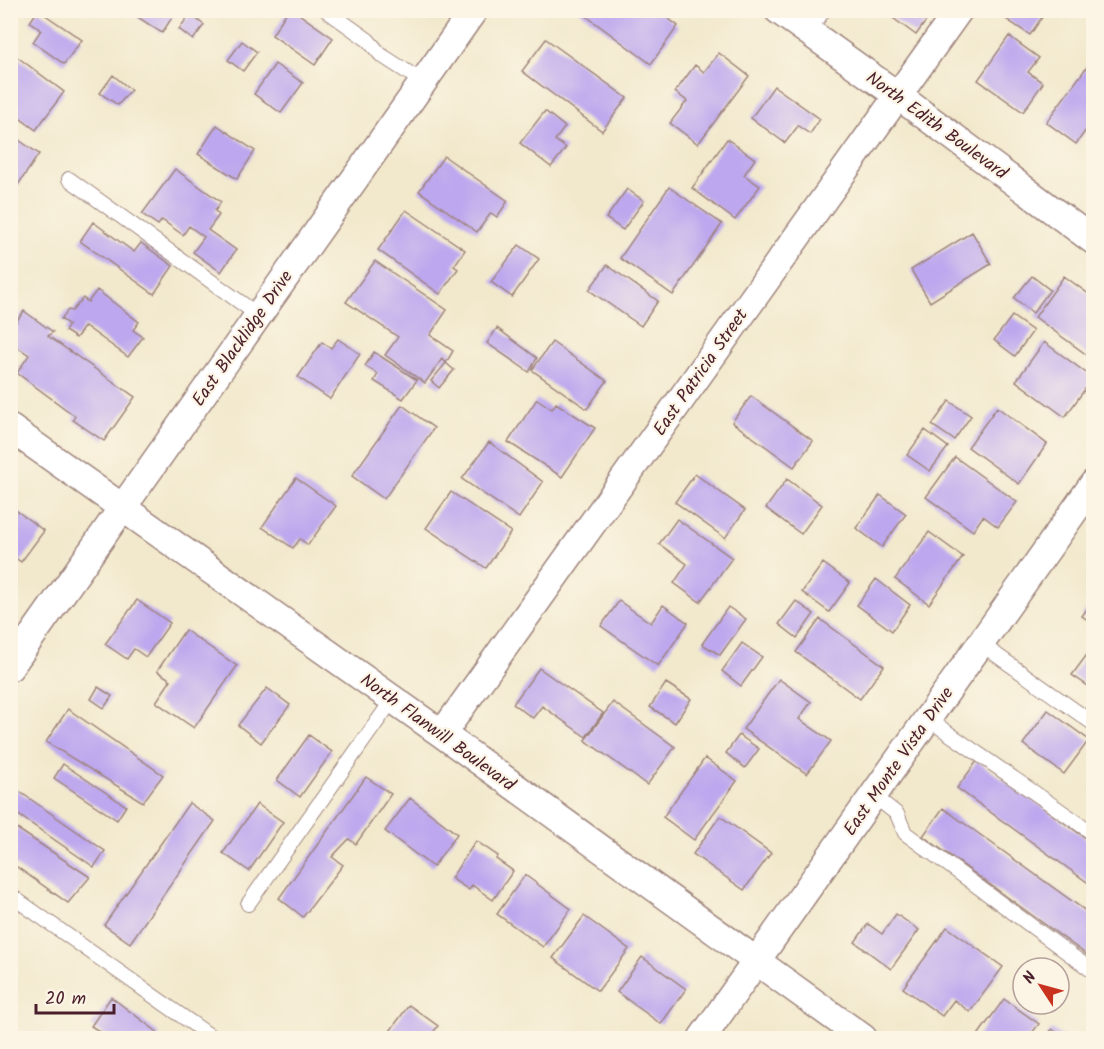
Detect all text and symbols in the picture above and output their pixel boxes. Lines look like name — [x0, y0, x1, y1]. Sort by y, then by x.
street label: North Edith Boulevard — [859, 65, 1014, 188]
street label: East Blacklidge Drive — [185, 265, 301, 413]
street label: East Patricia Street — [646, 302, 757, 443]
street label: North Flanwill Boulevard — [353, 667, 522, 800]
street label: East Monte Vista Drive — [837, 681, 962, 843]
north arrow — [1011, 956, 1071, 1016]
text: N — [1017, 967, 1043, 990]
scale bar — [36, 977, 114, 1015]
text: 20 m — [45, 985, 86, 1014]

